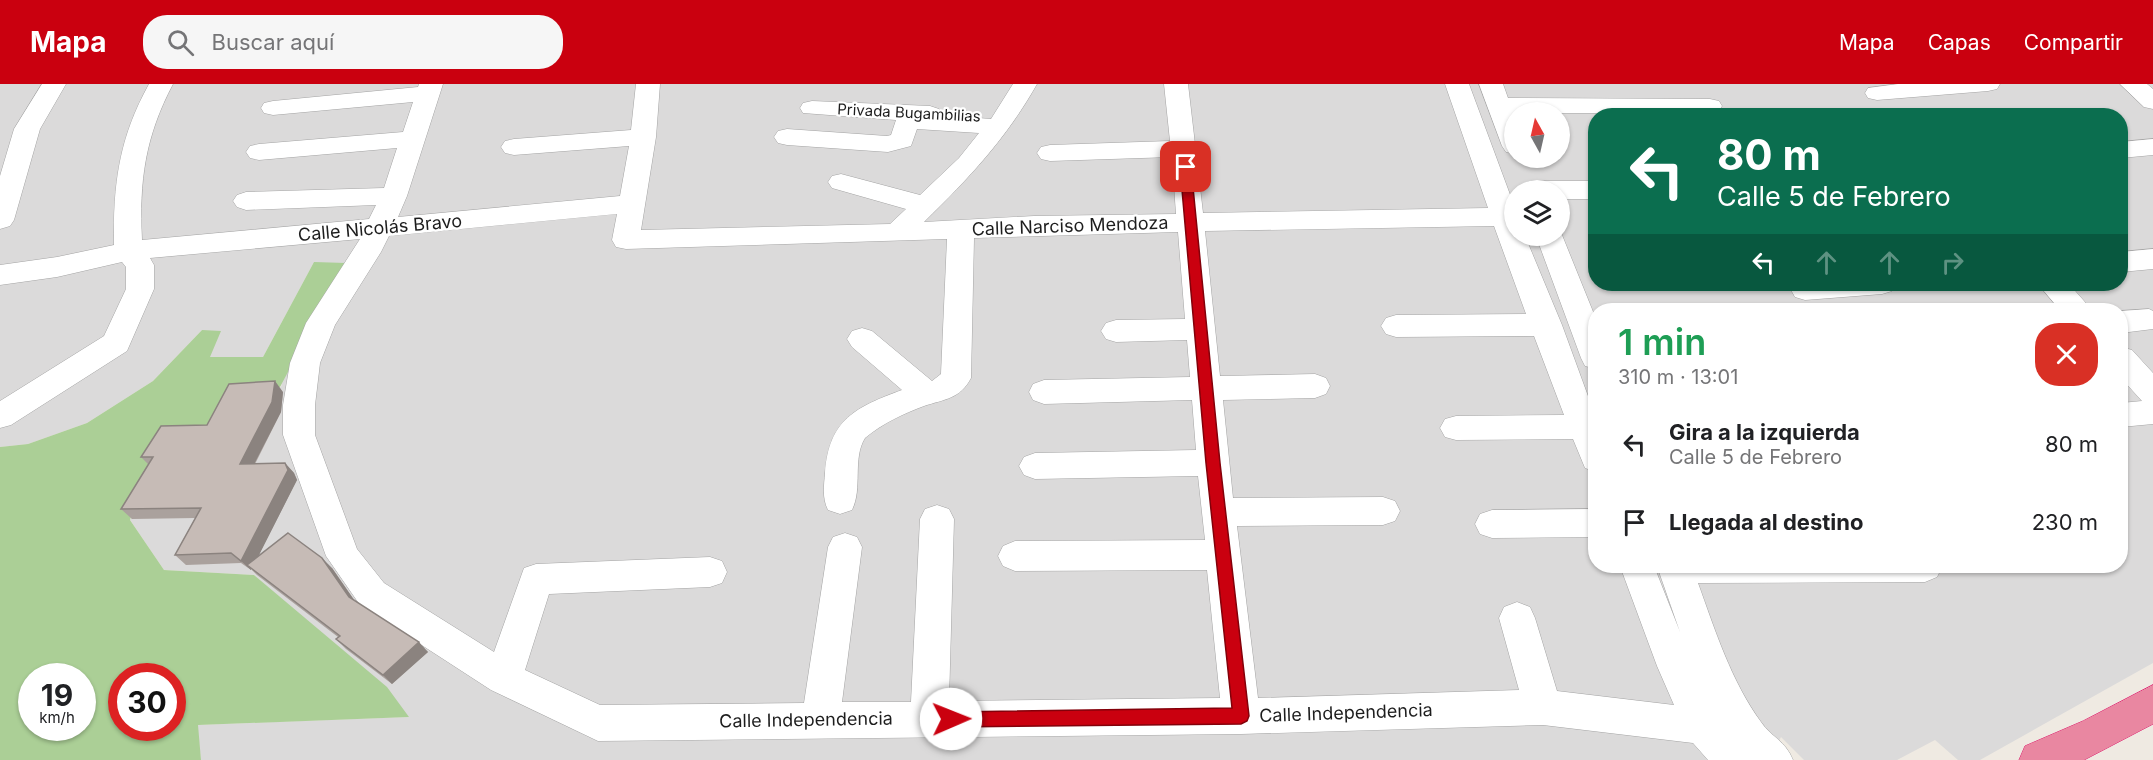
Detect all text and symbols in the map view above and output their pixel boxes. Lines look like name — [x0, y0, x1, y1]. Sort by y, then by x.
search box — [143, 15, 563, 69]
text: Mapa — [30, 25, 107, 59]
icon: search — [164, 26, 197, 59]
text: Buscar aquí — [212, 29, 334, 55]
text: Mapa — [1839, 30, 1895, 55]
text: Capas — [1928, 30, 1991, 55]
text: Compartir — [2024, 30, 2123, 55]
street label: Privada Bugambilias — [837, 99, 981, 126]
north arrow — [1504, 102, 1570, 168]
map controls — [1504, 102, 1570, 246]
text: 80 m — [1717, 129, 1821, 180]
icon: left — [1618, 132, 1696, 210]
pin — [1160, 141, 1211, 192]
icon: arrive — [1169, 150, 1202, 183]
button: layers — [1504, 180, 1570, 246]
text: Calle 5 de Febrero — [1717, 180, 1951, 213]
street label: Calle Nicolás Bravo — [297, 210, 463, 245]
street label: Calle Narciso Mendoza — [971, 212, 1169, 239]
icon: left — [1747, 246, 1780, 279]
icon: ahead — [1810, 246, 1843, 279]
icon: ahead — [1873, 246, 1906, 279]
icon: right — [1936, 246, 1969, 279]
text: 1 min — [1618, 320, 1706, 364]
button: close — [2035, 323, 2098, 386]
text: 310 m · 13:01 — [1618, 365, 1738, 389]
text: Gira a la izquierda — [1669, 419, 1860, 445]
icon: left — [1618, 428, 1651, 461]
text: 80 m — [2045, 431, 2098, 457]
text: Calle 5 de Febrero — [1669, 445, 1842, 469]
icon: arrive — [1618, 506, 1651, 539]
text: Llegada al destino — [1669, 509, 1863, 535]
text: 230 m — [2032, 509, 2098, 535]
speed limit sign: 30 — [108, 663, 186, 741]
text: 19 — [41, 677, 73, 713]
position arrow — [919, 687, 983, 751]
street label: Calle Independencia — [1259, 699, 1433, 726]
street label: Calle Independencia — [719, 707, 893, 732]
text: km/h — [39, 708, 75, 727]

